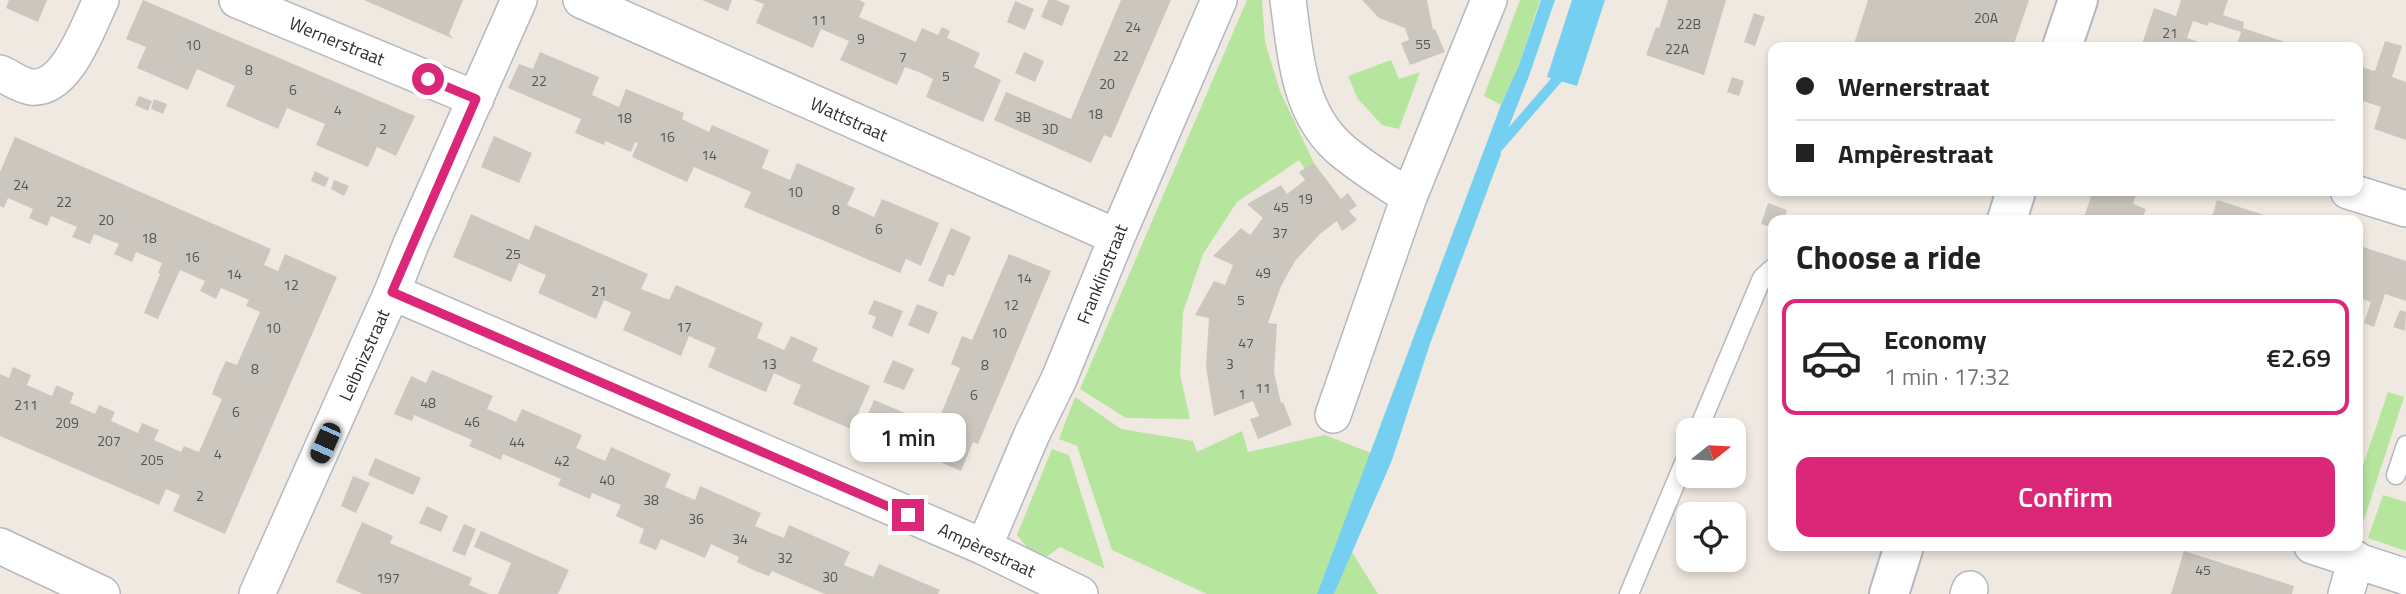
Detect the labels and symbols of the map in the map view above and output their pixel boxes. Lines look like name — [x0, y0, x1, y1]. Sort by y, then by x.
house number: 20A — [1974, 7, 1999, 28]
house number: 11 — [811, 9, 827, 30]
street label: Wernerstraat — [285, 10, 390, 73]
house number: 22B — [1677, 13, 1701, 34]
house number: 24 — [1125, 16, 1141, 37]
house number: 21 — [2162, 22, 2178, 43]
house number: 9 — [857, 28, 865, 49]
house number: 55 — [1415, 33, 1431, 54]
house number: 10 — [185, 34, 201, 55]
house number: 22A — [1665, 38, 1690, 59]
house number: 22 — [1113, 45, 1129, 66]
house number: 7 — [899, 46, 907, 67]
house number: 8 — [245, 59, 253, 80]
route start — [412, 63, 444, 95]
house number: 5 — [942, 65, 950, 86]
house number: 22 — [531, 70, 547, 91]
house number: 20 — [1099, 73, 1115, 94]
house number: 6 — [289, 79, 297, 100]
street label: Wattstraat — [806, 90, 893, 148]
house number: 4 — [334, 99, 342, 120]
house number: 18 — [1087, 103, 1103, 124]
house number: 3B — [1015, 106, 1031, 127]
house number: 18 — [616, 107, 632, 128]
house number: 2 — [379, 118, 387, 139]
house number: 3D — [1042, 118, 1058, 139]
house number: 16 — [659, 126, 675, 147]
house number: 14 — [701, 144, 717, 165]
house number: 24 — [13, 174, 29, 195]
house number: 10 — [787, 181, 803, 202]
house number: 19 — [1297, 188, 1313, 209]
house number: 22 — [56, 191, 72, 212]
house number: 45 — [1273, 196, 1289, 217]
house number: 8 — [832, 199, 840, 220]
house number: 20 — [98, 209, 114, 230]
house number: 6 — [875, 218, 883, 239]
street label: Franklinstraat — [1070, 219, 1135, 328]
house number: 37 — [1272, 222, 1288, 243]
house number: 18 — [141, 227, 157, 248]
house number: 25 — [505, 243, 521, 264]
house number: 16 — [184, 246, 200, 267]
house number: 49 — [1255, 262, 1271, 283]
house number: 14 — [226, 263, 242, 284]
house number: 14 — [1016, 267, 1032, 288]
house number: 12 — [283, 274, 299, 295]
house number: 21 — [591, 280, 607, 301]
house number: 5 — [1237, 289, 1245, 310]
house number: 12 — [1003, 294, 1019, 315]
street label: Leibnizstraat — [332, 304, 397, 405]
house number: 17 — [676, 316, 692, 337]
house number: 10 — [265, 317, 281, 338]
house number: 10 — [991, 322, 1007, 343]
house number: 47 — [1238, 332, 1254, 353]
house number: 13 — [761, 353, 777, 374]
house number: 3 — [1226, 353, 1234, 374]
house number: 8 — [981, 354, 989, 375]
house number: 8 — [251, 358, 259, 379]
house number: 11 — [1255, 377, 1271, 398]
house number: 1 — [1238, 383, 1246, 404]
house number: 6 — [970, 384, 978, 405]
house number: 48 — [420, 392, 436, 413]
house number: 211 — [14, 394, 38, 415]
house number: 6 — [232, 401, 240, 422]
house number: 46 — [464, 411, 480, 432]
house number: 209 — [55, 412, 79, 433]
callout: 1 min — [850, 414, 966, 462]
north arrow — [1676, 418, 1746, 488]
car — [307, 420, 344, 466]
house number: 207 — [97, 430, 121, 451]
house number: 44 — [509, 431, 525, 452]
house number: 4 — [214, 443, 222, 464]
house number: 205 — [140, 449, 164, 470]
house number: 42 — [554, 450, 570, 471]
house number: 40 — [599, 469, 615, 490]
house number: 2 — [196, 485, 204, 506]
house number: 38 — [643, 489, 659, 510]
route end — [892, 499, 924, 531]
house number: 36 — [688, 508, 704, 529]
street label: Ampèrestraat — [934, 516, 1041, 585]
house number: 34 — [732, 528, 748, 549]
house number: 32 — [777, 547, 793, 568]
house number: 45 — [2195, 559, 2211, 580]
house number: 30 — [822, 566, 838, 587]
house number: 197 — [376, 567, 400, 588]

